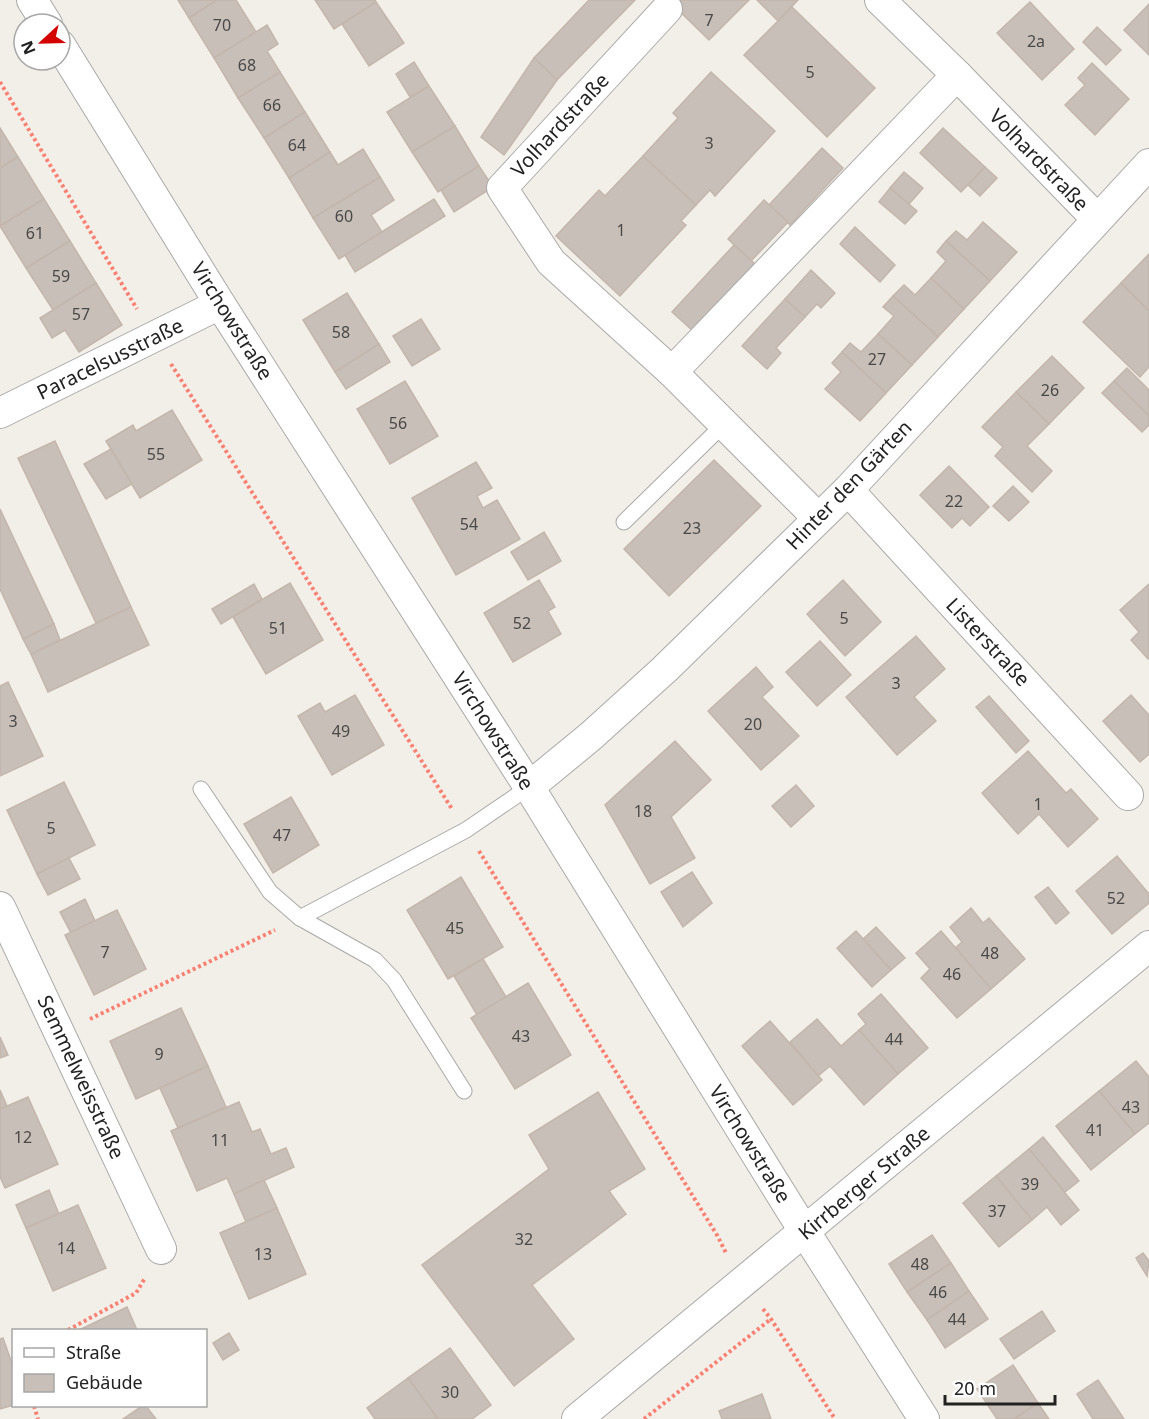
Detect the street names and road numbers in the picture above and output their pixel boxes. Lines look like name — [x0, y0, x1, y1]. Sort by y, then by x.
street label: Volhardstraße — [505, 67, 615, 182]
street label: Volhardstraße — [984, 103, 1095, 217]
street label: Virchowstraße — [185, 257, 279, 385]
street label: Paracelsusstraße — [32, 311, 187, 406]
street label: Hinter den Gärten — [780, 414, 918, 555]
street label: Listerstraße — [940, 592, 1036, 692]
street label: Virchowstraße — [446, 667, 540, 795]
street label: Semmelweisstraße — [32, 991, 131, 1163]
street label: Virchowstraße — [703, 1080, 797, 1208]
street label: Kirrberger Straße — [792, 1120, 935, 1246]

